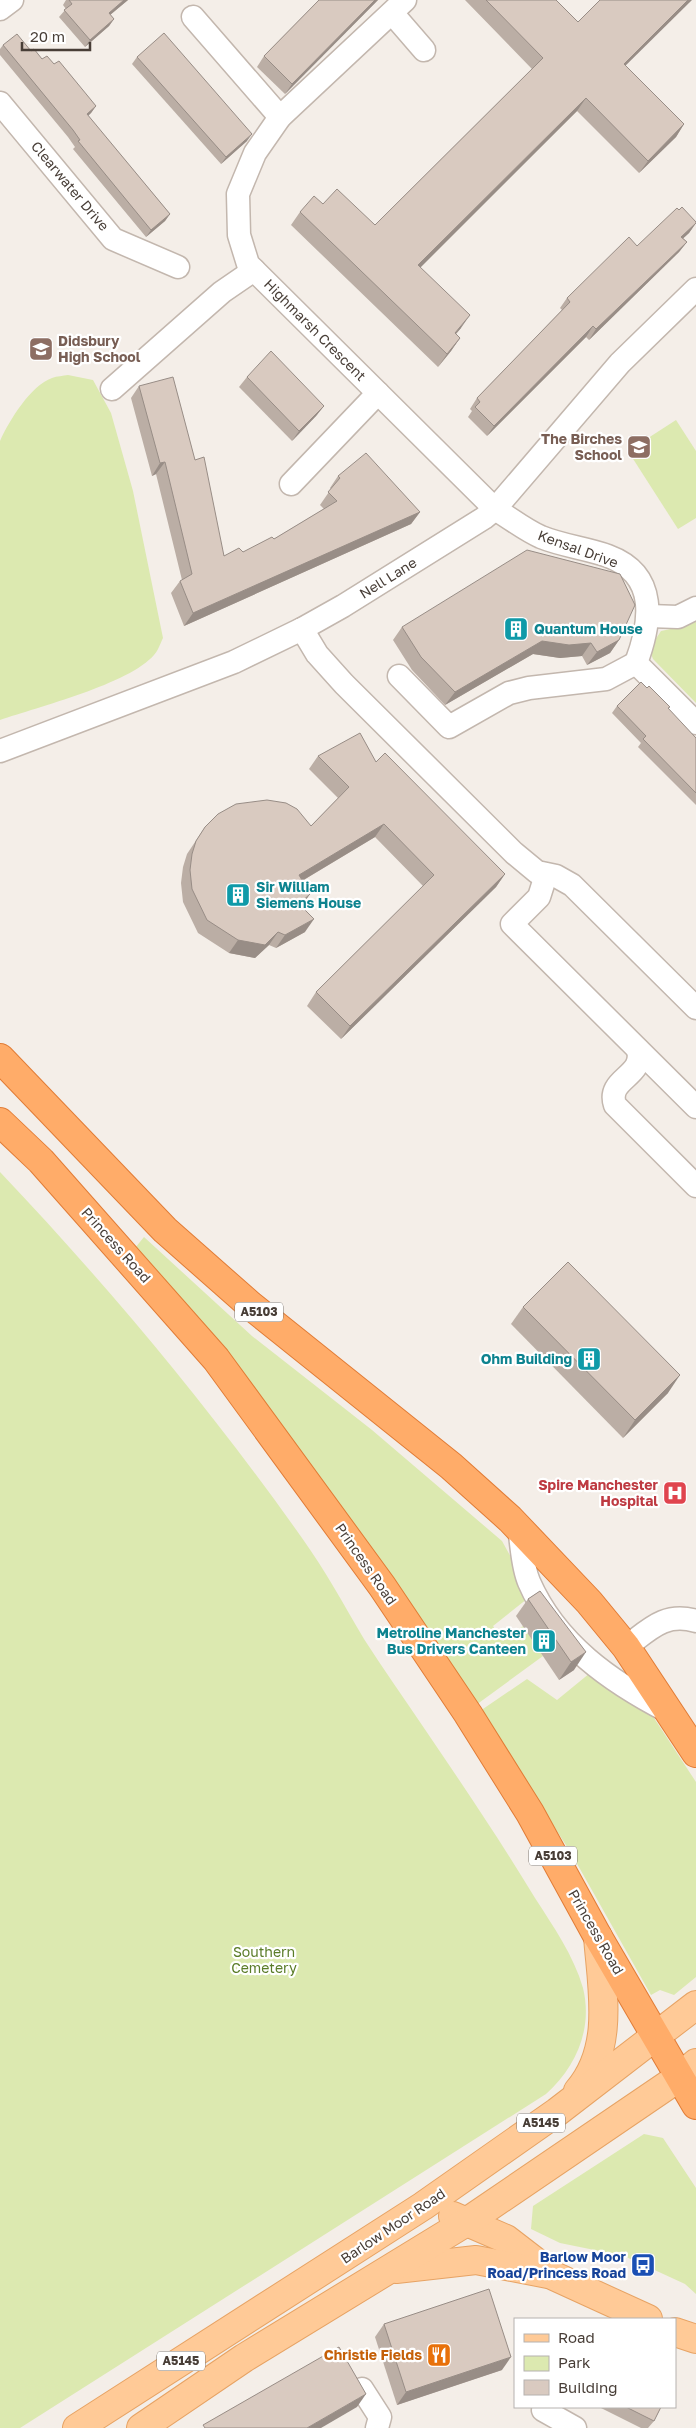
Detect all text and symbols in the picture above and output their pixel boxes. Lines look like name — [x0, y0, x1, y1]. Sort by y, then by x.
scale bar — [22, 20, 90, 52]
text: 20 m — [30, 27, 65, 45]
street label: Clearwater Drive — [28, 137, 113, 234]
street label: Highmarsh Crescent — [261, 275, 370, 384]
place label: Didsbury High School — [58, 332, 141, 365]
school or university icon: Didsbury High School — [28, 336, 54, 362]
place label: The Birches School — [541, 430, 622, 463]
school or university icon: The Birches School — [626, 434, 652, 460]
street label: Kensal Drive — [536, 526, 621, 571]
street label: Nell Lane — [356, 553, 419, 602]
building icon: Quantum House — [503, 616, 529, 642]
place label: Quantum House — [534, 620, 643, 637]
place label: Sir William Siemens House — [256, 878, 361, 911]
building icon: Sir William Siemens House — [225, 882, 251, 908]
street label: Princess Road — [78, 1204, 155, 1286]
road number: A5103 — [235, 1302, 283, 1321]
building icon: Ohm Building — [576, 1346, 602, 1372]
place label: Ohm Building — [481, 1350, 572, 1367]
place label: Spire Manchester Hospital — [538, 1476, 659, 1509]
hospital icon: Spire Manchester Hospital — [662, 1480, 688, 1506]
street label: Princess Road — [332, 1520, 401, 1608]
place label: Metroline Manchester Bus Drivers Canteen — [376, 1624, 527, 1657]
building icon: Metroline Manchester Bus Drivers Canteen — [531, 1628, 557, 1654]
road number: A5103 — [529, 1846, 577, 1865]
street label: Princess Road — [565, 1886, 628, 1977]
park label: Southern Cemetery — [231, 1943, 297, 1976]
road number: A5145 — [517, 2114, 565, 2132]
street label: Barlow Moor Road — [337, 2184, 448, 2267]
place label: Barlow Moor Road/Princess Road — [487, 2248, 627, 2281]
bus stop icon: Barlow Moor Road/Princess Road — [630, 2252, 656, 2278]
legend — [514, 2318, 676, 2408]
text: Road — [558, 2328, 595, 2346]
restaurant icon: Christie Fields — [426, 2342, 452, 2368]
place label: Christie Fields — [324, 2346, 422, 2363]
road number: A5145 — [157, 2352, 205, 2370]
text: Park — [558, 2353, 591, 2371]
text: Building — [558, 2378, 618, 2396]

